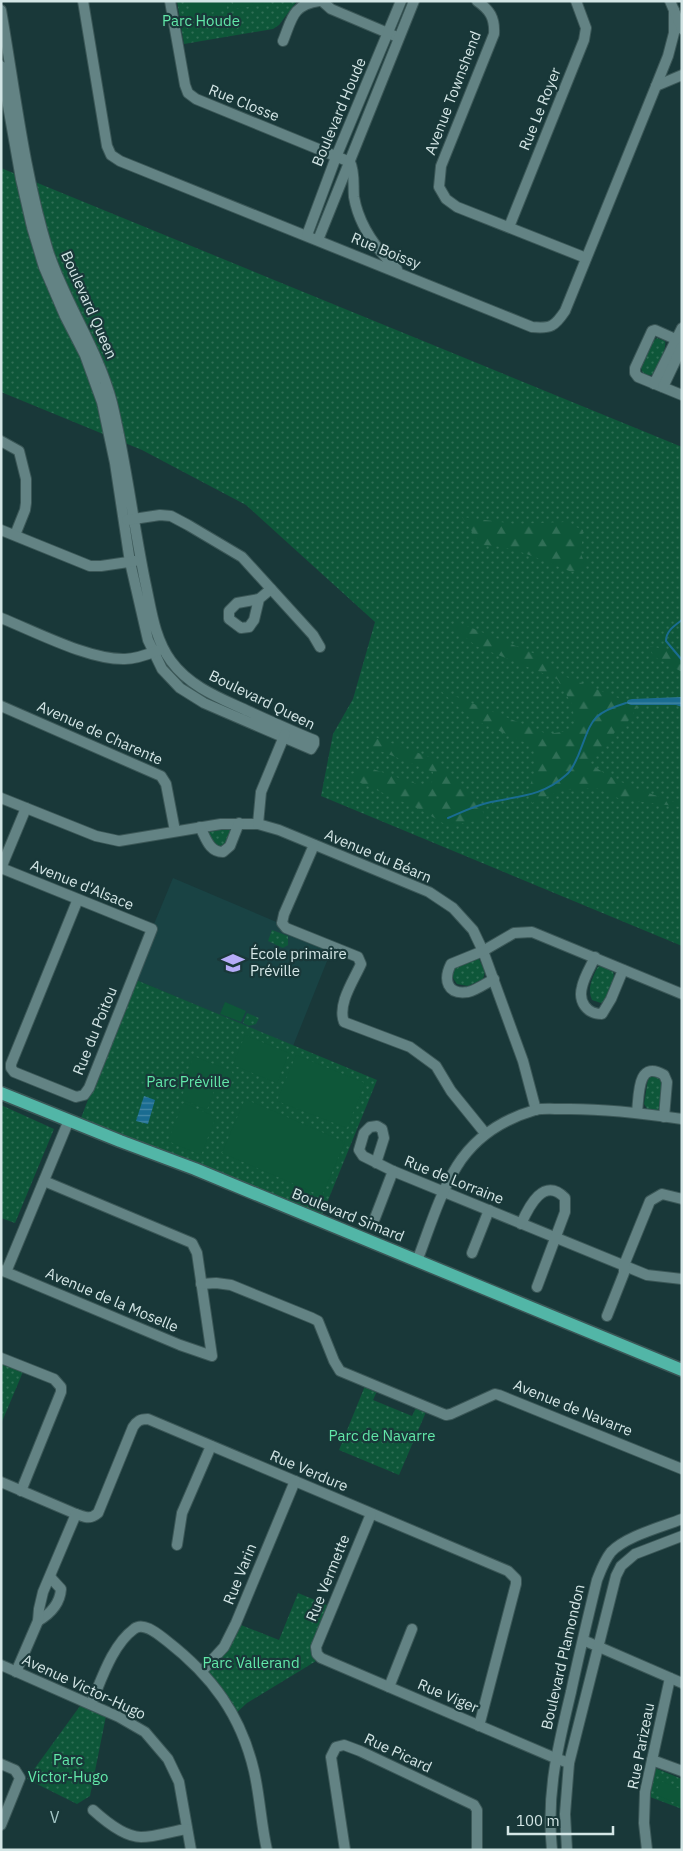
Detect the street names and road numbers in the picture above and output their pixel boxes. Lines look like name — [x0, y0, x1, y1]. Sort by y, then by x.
street label: Avenue Townshend — [420, 28, 485, 157]
street label: Boulevard Houde — [307, 55, 370, 169]
street label: Rue Le Royer — [514, 64, 565, 153]
street label: Rue Closse — [206, 80, 282, 125]
street label: Rue Boissy — [349, 228, 424, 273]
street label: Boulevard Queen — [57, 248, 122, 362]
street label: Boulevard Queen — [206, 666, 318, 734]
street label: Avenue de Charente — [34, 696, 166, 769]
street label: Avenue du Béarn — [322, 824, 435, 887]
street label: Avenue d'Alsace — [28, 855, 137, 914]
street label: Rue du Poitou — [68, 984, 121, 1078]
street label: Rue de Lorraine — [402, 1151, 507, 1208]
street label: Boulevard Simard — [289, 1183, 407, 1246]
street label: Avenue de la Moselle — [43, 1263, 181, 1336]
street label: Avenue de Navarre — [511, 1375, 636, 1440]
street label: Rue Verdure — [267, 1446, 351, 1496]
street label: Rue Vermette — [301, 1531, 354, 1624]
street label: Rue Varin — [219, 1540, 260, 1607]
street label: Boulevard Plamondon — [537, 1582, 588, 1731]
street label: Avenue Victor-Hugo — [19, 1650, 149, 1724]
street label: Rue Viger — [415, 1674, 482, 1717]
street label: Rue Parizeau — [623, 1701, 658, 1791]
street label: Rue Picard — [361, 1729, 435, 1776]

